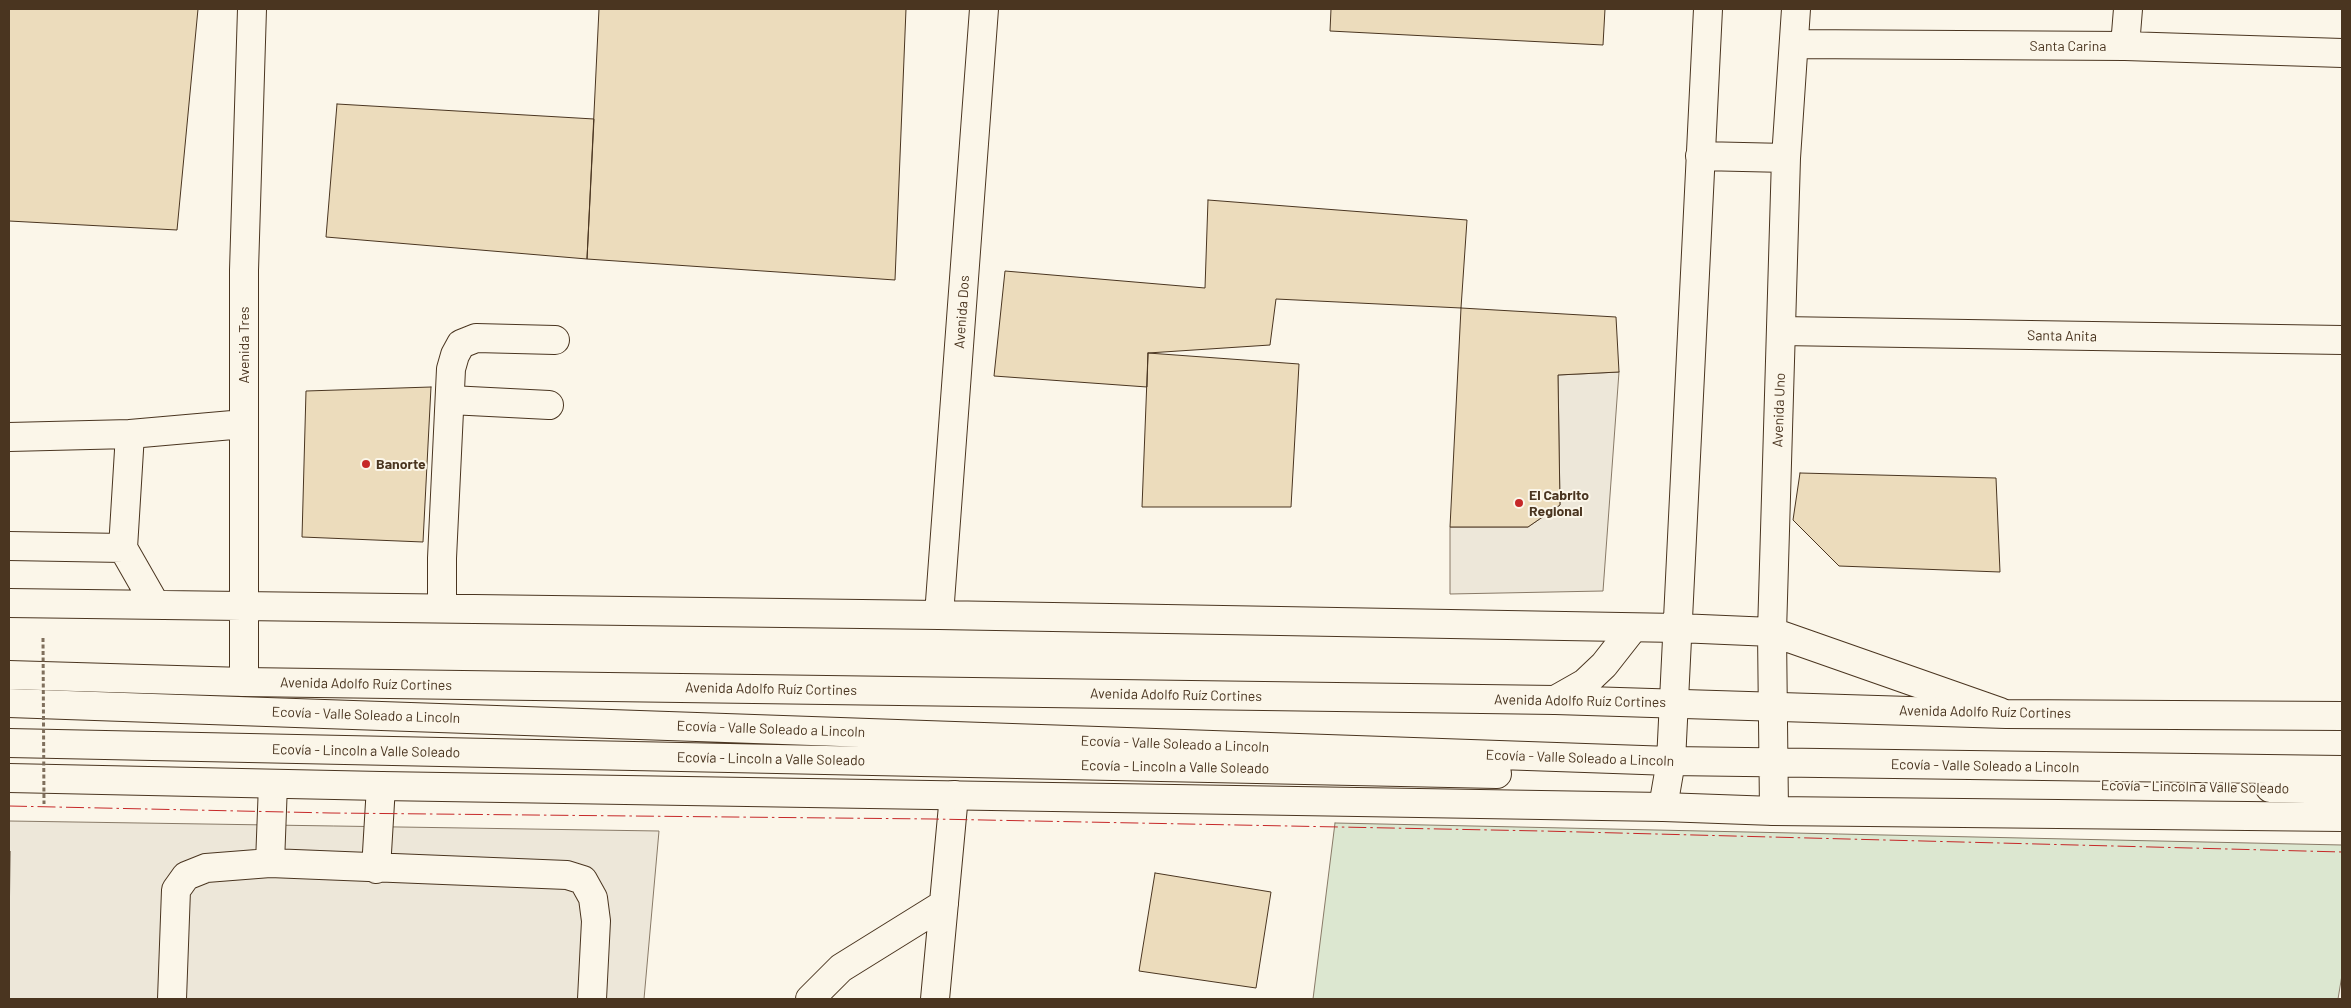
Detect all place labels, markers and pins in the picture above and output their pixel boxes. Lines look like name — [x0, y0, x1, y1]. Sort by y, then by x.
place label: Banorte — [376, 456, 426, 472]
marker: Banorte — [360, 458, 372, 470]
place label: El Cabrito Regional — [1529, 487, 1589, 520]
marker: El Cabrito Regional — [1513, 497, 1525, 509]

